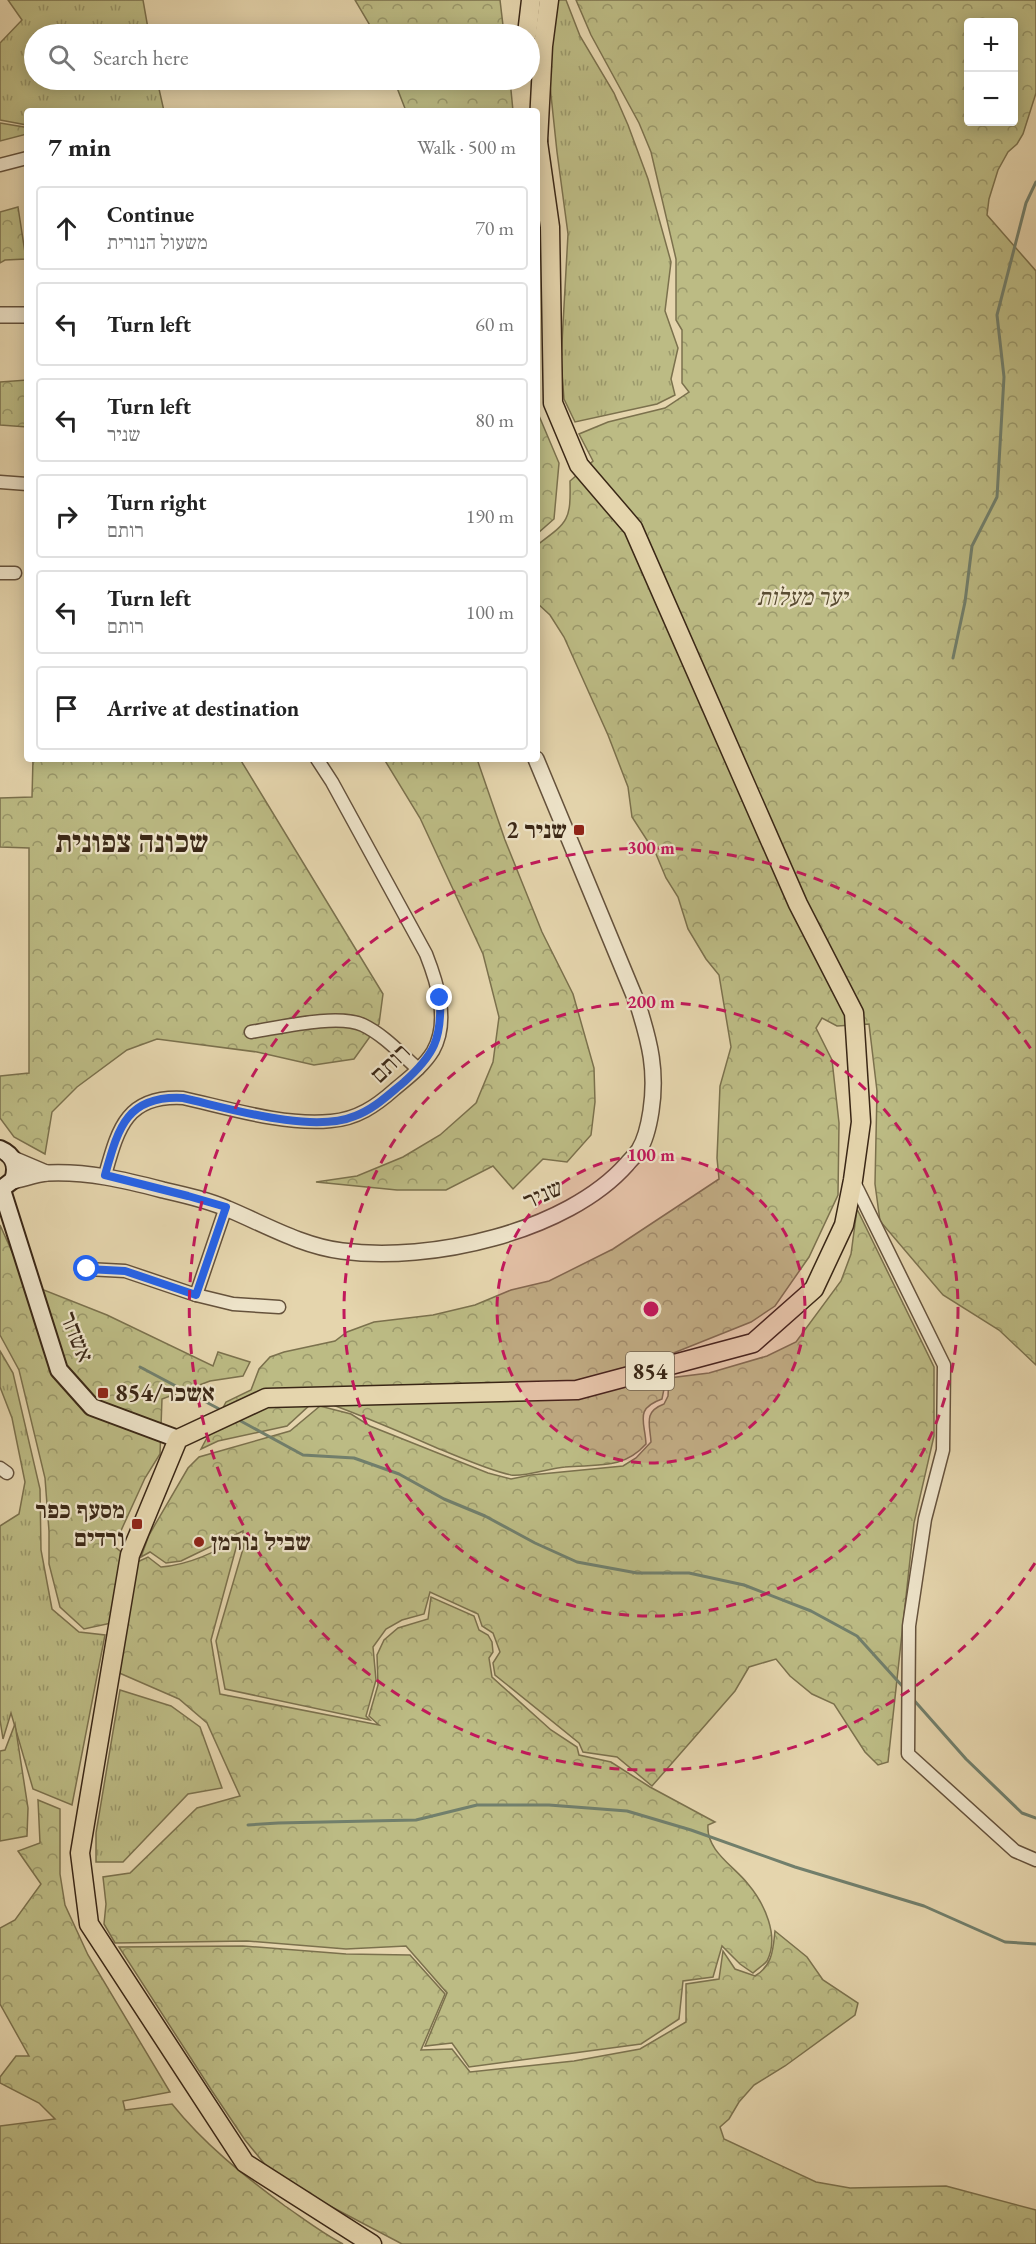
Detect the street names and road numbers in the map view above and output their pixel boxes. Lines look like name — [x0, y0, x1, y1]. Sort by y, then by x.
street label: רותם — [363, 1036, 416, 1089]
street label: שניר — [518, 1171, 567, 1216]
street label: אשחר — [53, 1307, 102, 1367]
road number: 854 — [626, 1352, 674, 1390]

